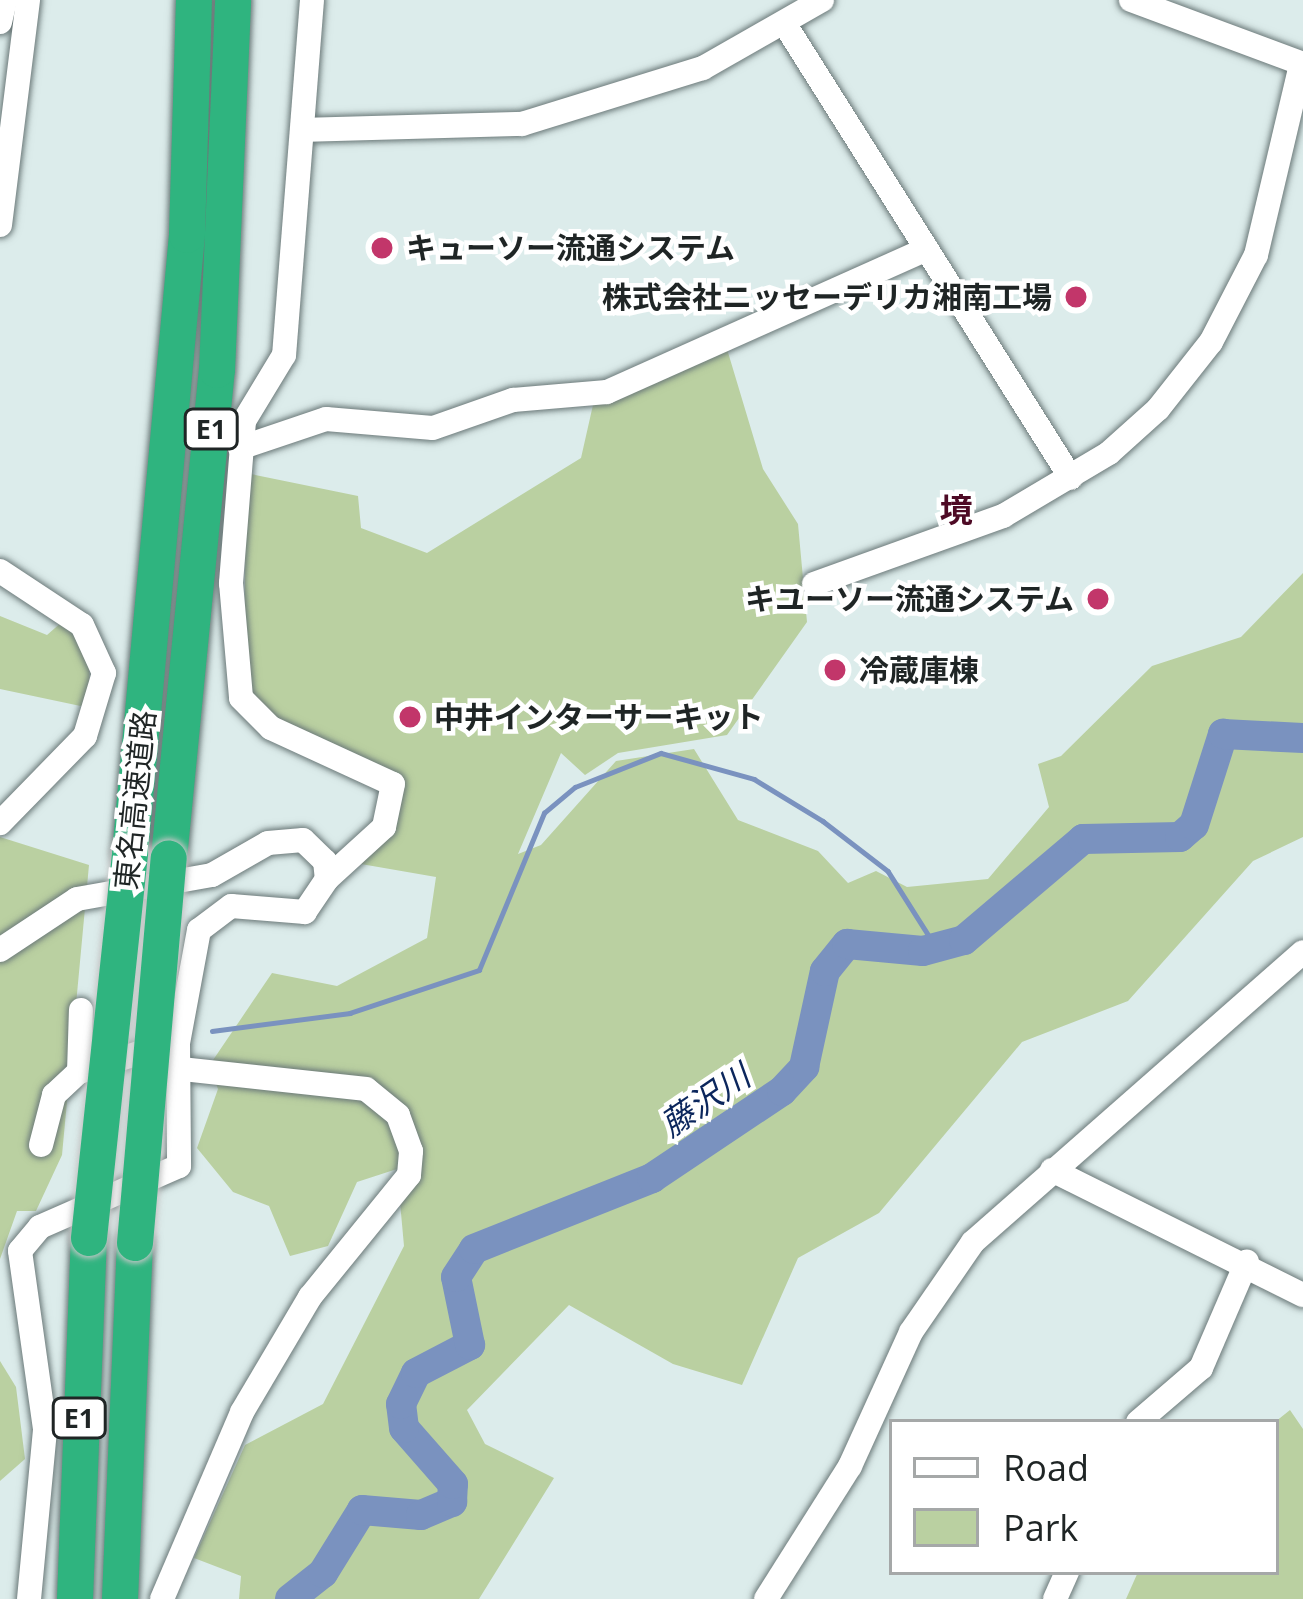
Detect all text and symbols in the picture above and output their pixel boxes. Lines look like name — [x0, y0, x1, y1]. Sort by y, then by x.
place label: キューソー流通システム — [406, 230, 736, 266]
marker: キューソー流通システム — [369, 235, 395, 261]
place label: 株式会社ニッセーデリカ湘南工場 — [602, 279, 1052, 315]
marker: 株式会社ニッセーデリカ湘南工場 — [1063, 284, 1089, 310]
road number: E1 — [181, 408, 241, 450]
district label: 境 — [940, 490, 972, 530]
place label: キユーソー流通システム — [744, 581, 1074, 617]
marker: キユーソー流通システム — [1085, 586, 1111, 612]
place label: 冷蔵庫棟 — [859, 652, 979, 688]
marker: 冷蔵庫棟 — [822, 657, 848, 683]
place label: 中井インターサーキット — [434, 699, 764, 735]
marker: 中井インターサーキット — [397, 704, 423, 730]
street label: 東名高速道路 — [108, 709, 162, 891]
water label: 藤沢川 — [653, 1056, 757, 1144]
road number: E1 — [49, 1397, 109, 1439]
legend — [889, 1419, 1279, 1575]
text: Road — [1003, 1443, 1089, 1492]
text: Park — [1003, 1503, 1078, 1552]

